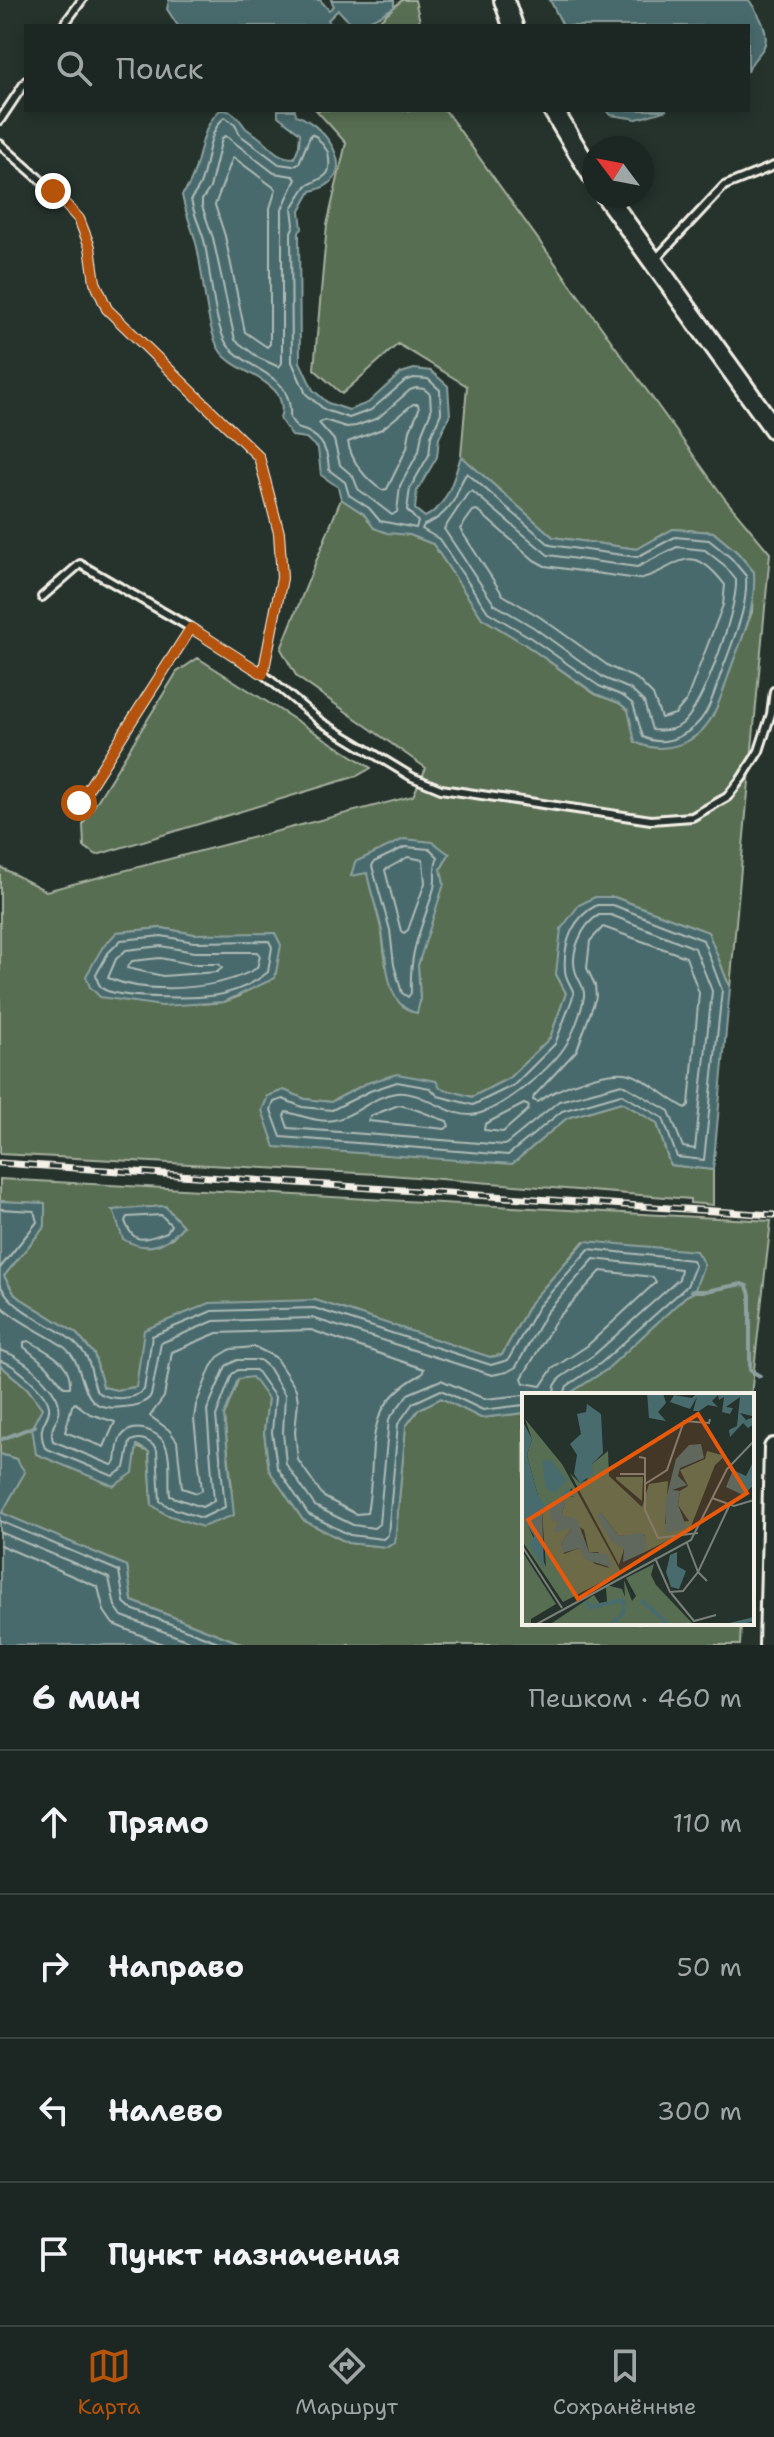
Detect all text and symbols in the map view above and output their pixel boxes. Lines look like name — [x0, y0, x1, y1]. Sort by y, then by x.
search box — [24, 24, 750, 112]
icon: search — [52, 46, 96, 90]
text: Поиск — [116, 48, 204, 89]
north arrow — [582, 136, 654, 208]
route end — [35, 173, 71, 209]
route start — [61, 785, 97, 821]
inset map — [522, 1393, 754, 1625]
text: 6 мин — [32, 1674, 141, 1720]
text: Пешком · 460 m — [528, 1680, 742, 1715]
icon: ahead — [32, 1800, 76, 1844]
text: Прямо — [108, 1802, 209, 1843]
text: 110 m — [672, 1805, 742, 1840]
icon: right — [32, 1944, 76, 1988]
text: Направо — [108, 1946, 244, 1987]
text: 50 m — [677, 1949, 742, 1984]
icon: left — [32, 2088, 76, 2132]
text: Налево — [108, 2090, 223, 2131]
text: 300 m — [657, 2093, 742, 2128]
icon: arrive — [32, 2232, 76, 2276]
text: Пункт назначения — [108, 2234, 400, 2275]
tab: Карта — [77, 2344, 140, 2421]
tab: Маршрут — [295, 2344, 398, 2421]
tab: Сохранённые — [553, 2344, 697, 2421]

